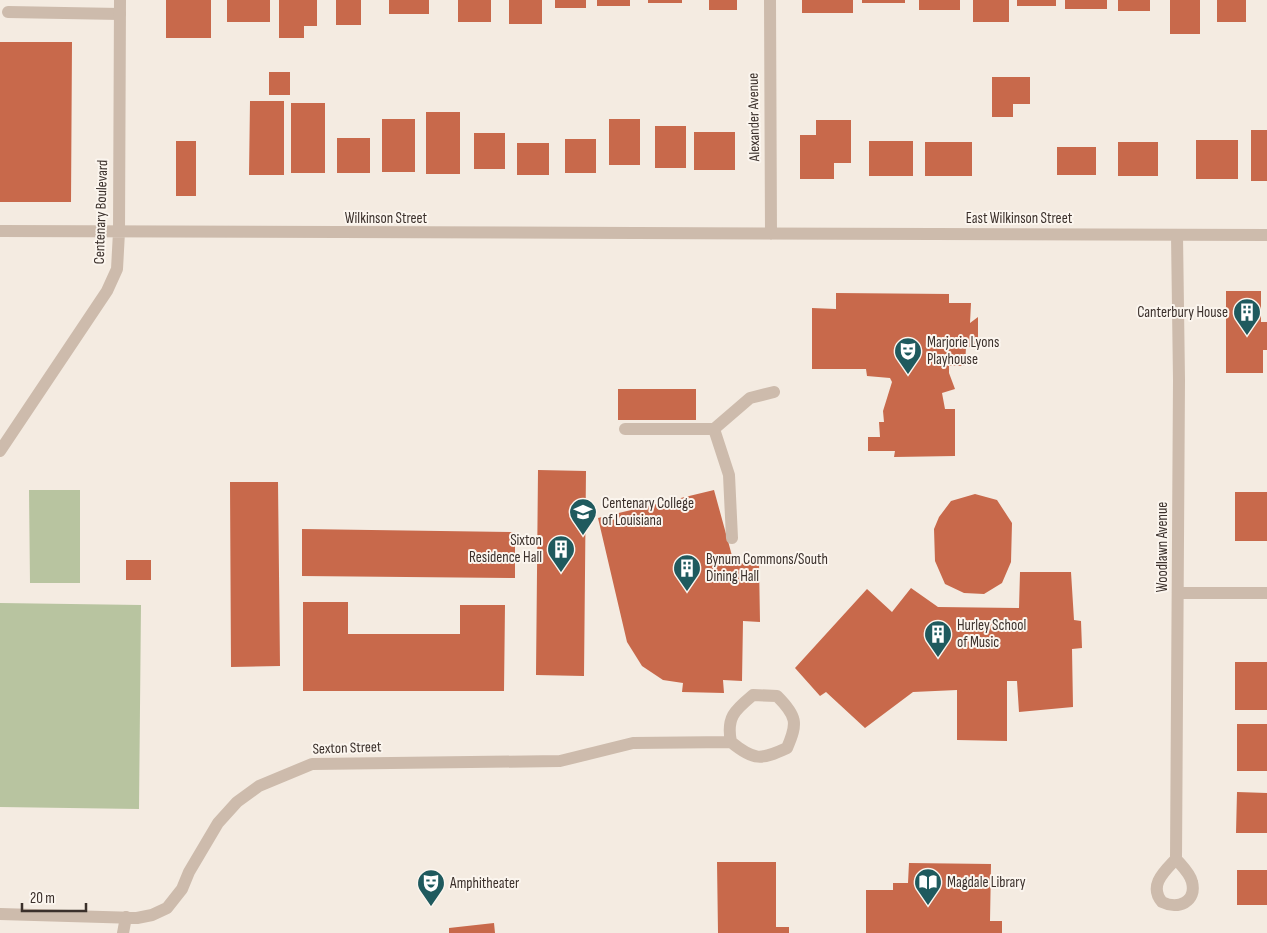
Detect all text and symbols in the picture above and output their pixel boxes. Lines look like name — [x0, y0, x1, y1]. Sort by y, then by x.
street label: Alexander Avenue — [744, 73, 764, 162]
street label: Centenary Boulevard — [90, 159, 112, 265]
street label: Wilkinson Street — [345, 209, 428, 228]
street label: East Wilkinson Street — [966, 209, 1073, 228]
building icon: Canterbury House — [1232, 297, 1262, 336]
place label: Canterbury House — [1137, 303, 1228, 322]
place label: Marjorie Lyons Playhouse — [927, 333, 999, 369]
theatre icon: Marjorie Lyons Playhouse — [893, 336, 923, 375]
place label: Centenary College of Louisiana — [602, 494, 694, 530]
school or university icon: Centenary College of Louisiana — [568, 497, 598, 536]
street label: Woodlawn Avenue — [1153, 502, 1172, 592]
place label: Sixton Residence Hall — [469, 531, 542, 567]
building icon: Sixton Residence Hall — [546, 534, 576, 573]
place label: Bynum Commons/South Dining Hall — [706, 550, 828, 586]
building icon: Bynum Commons/South Dining Hall — [672, 553, 702, 592]
place label: Hurley School of Music — [957, 616, 1026, 652]
building icon: Hurley School of Music — [923, 619, 953, 658]
street label: Sexton Street — [312, 737, 382, 759]
library icon: Magdale Library — [913, 867, 943, 906]
theatre icon: Amphitheater — [416, 868, 446, 907]
place label: Magdale Library — [947, 873, 1026, 892]
place label: Amphitheater — [449, 874, 520, 893]
scale bar — [22, 880, 86, 912]
text: 20 m — [30, 889, 55, 908]

